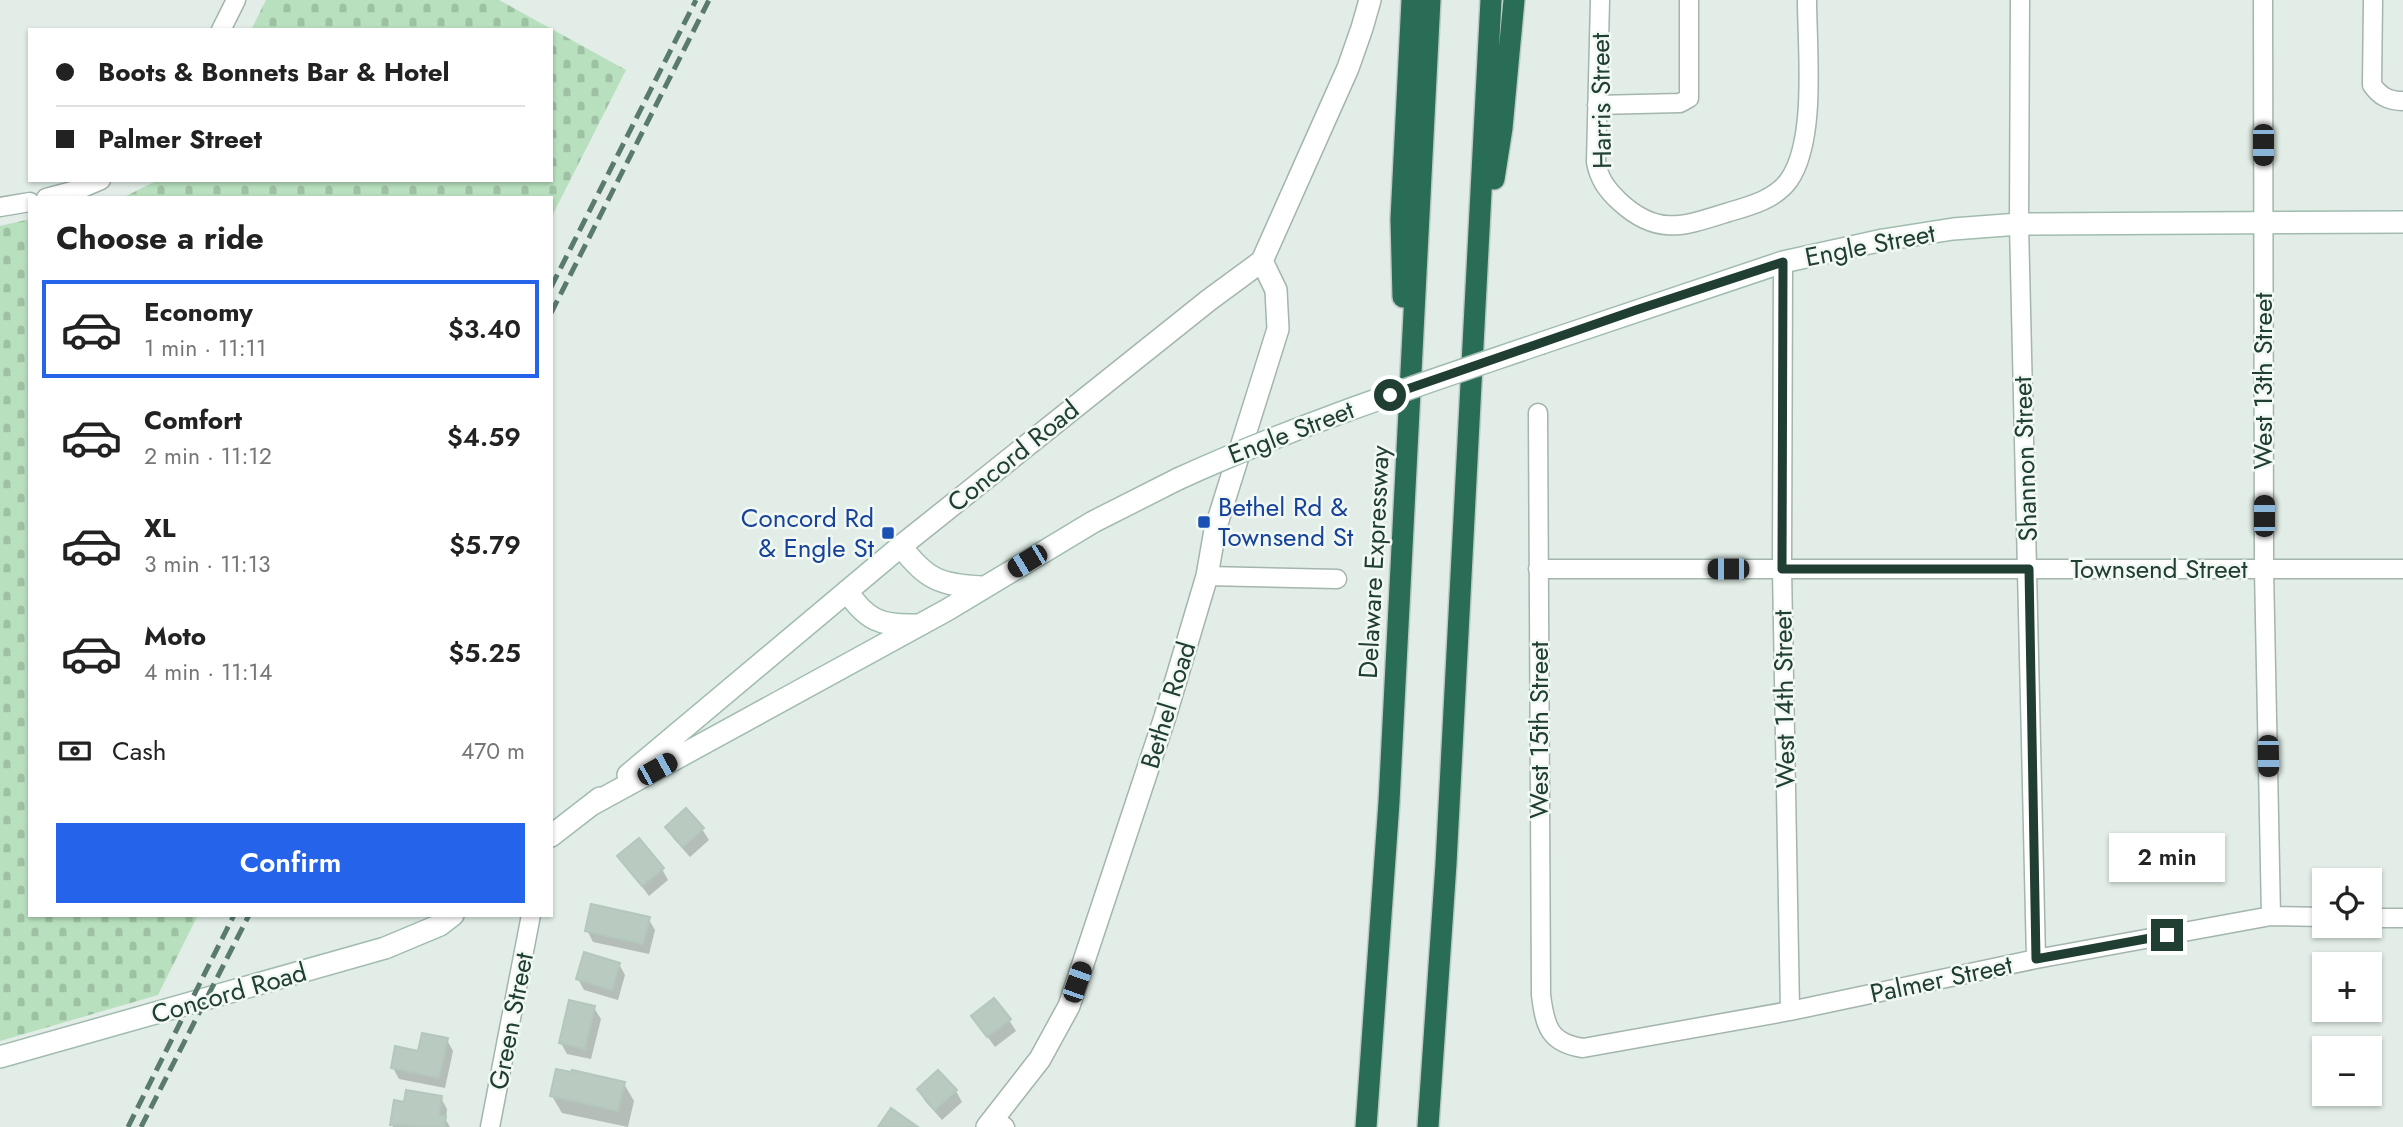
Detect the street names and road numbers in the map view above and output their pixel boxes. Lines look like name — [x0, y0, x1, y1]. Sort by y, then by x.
street label: Harris Street — [1581, 32, 1621, 169]
street label: Engle Street — [1802, 214, 1939, 276]
street label: West 13th Street — [2244, 292, 2282, 470]
street label: Shannon Street — [2003, 375, 2047, 542]
street label: Engle Street — [1223, 390, 1360, 473]
street label: Concord Road — [939, 391, 1087, 521]
street label: Delaware Expressway — [1349, 444, 1399, 680]
street label: Townsend Street — [2071, 550, 2248, 588]
street label: West 14th Street — [1763, 609, 1805, 788]
street label: Bethel Road — [1131, 637, 1205, 773]
street label: West 15th Street — [1520, 640, 1558, 819]
street label: Palmer Street — [1866, 945, 2016, 1013]
street label: Green Street — [479, 948, 543, 1093]
street label: Concord Road — [147, 953, 311, 1033]

